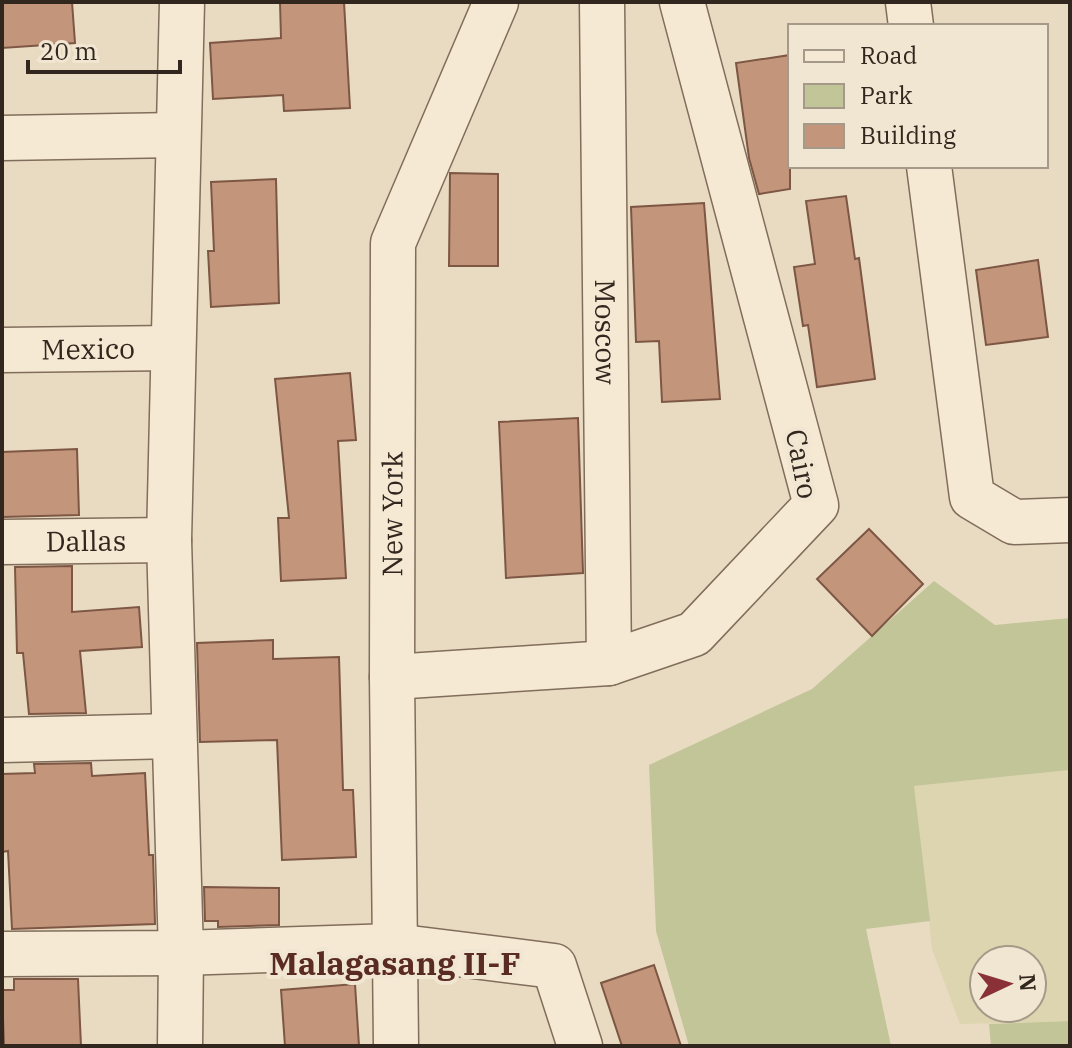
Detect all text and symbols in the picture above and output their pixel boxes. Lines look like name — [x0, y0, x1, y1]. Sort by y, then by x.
scale bar — [28, 24, 180, 74]
legend — [788, 24, 1048, 168]
text: 20 m — [40, 35, 97, 67]
text: Road — [860, 39, 917, 71]
text: Park — [860, 79, 912, 111]
text: Building — [860, 119, 956, 151]
street label: Moscow — [587, 279, 625, 385]
street label: Mexico — [41, 329, 135, 368]
street label: Cairo — [778, 426, 827, 502]
street label: New York — [373, 451, 411, 577]
street label: Dallas — [45, 522, 127, 559]
district label: Malagasang II-F — [269, 942, 521, 984]
north arrow — [968, 944, 1048, 1024]
text: N — [1013, 973, 1044, 992]

